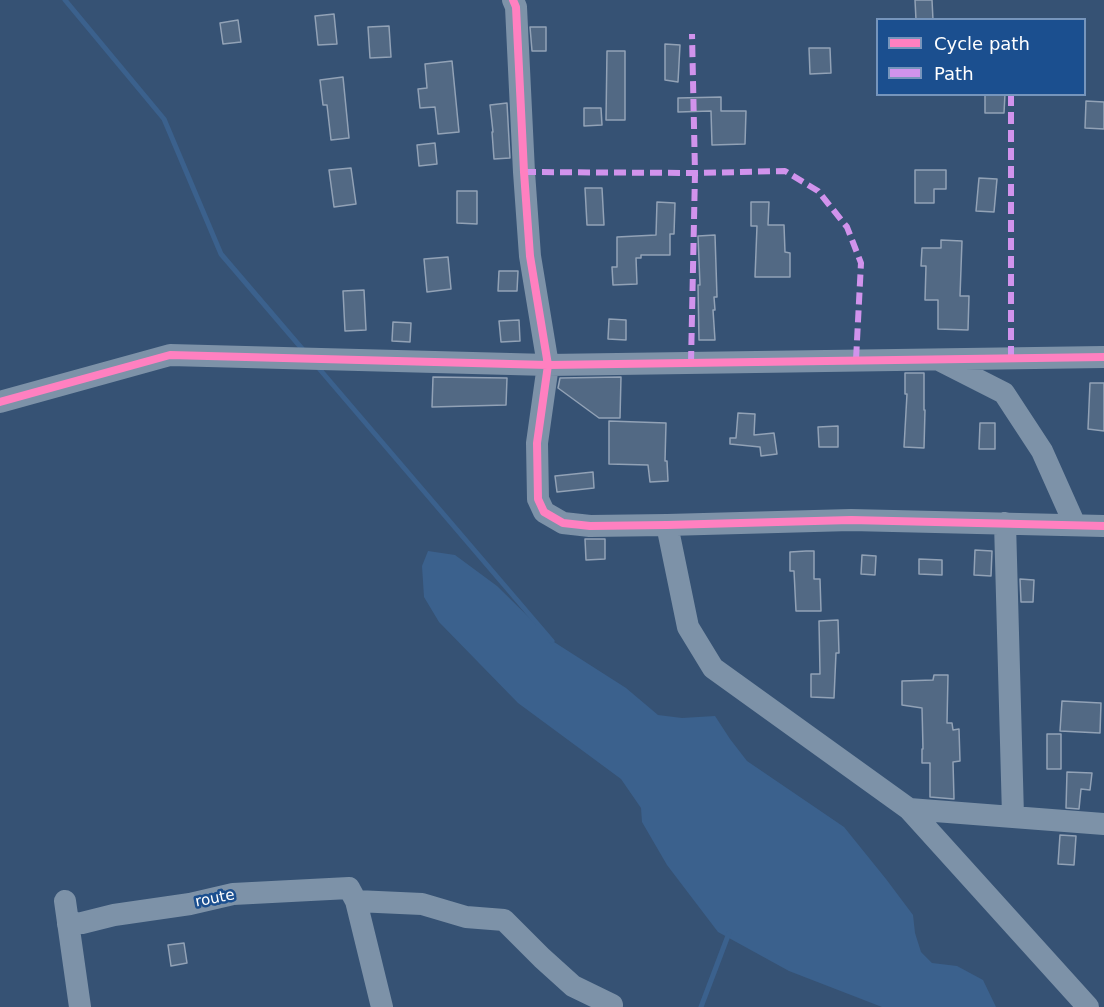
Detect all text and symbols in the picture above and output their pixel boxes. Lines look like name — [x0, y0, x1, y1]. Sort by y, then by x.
legend — [876, 18, 1086, 96]
text: Cycle path — [934, 33, 1030, 54]
text: Path — [934, 63, 974, 84]
street label: route — [194, 886, 236, 912]

